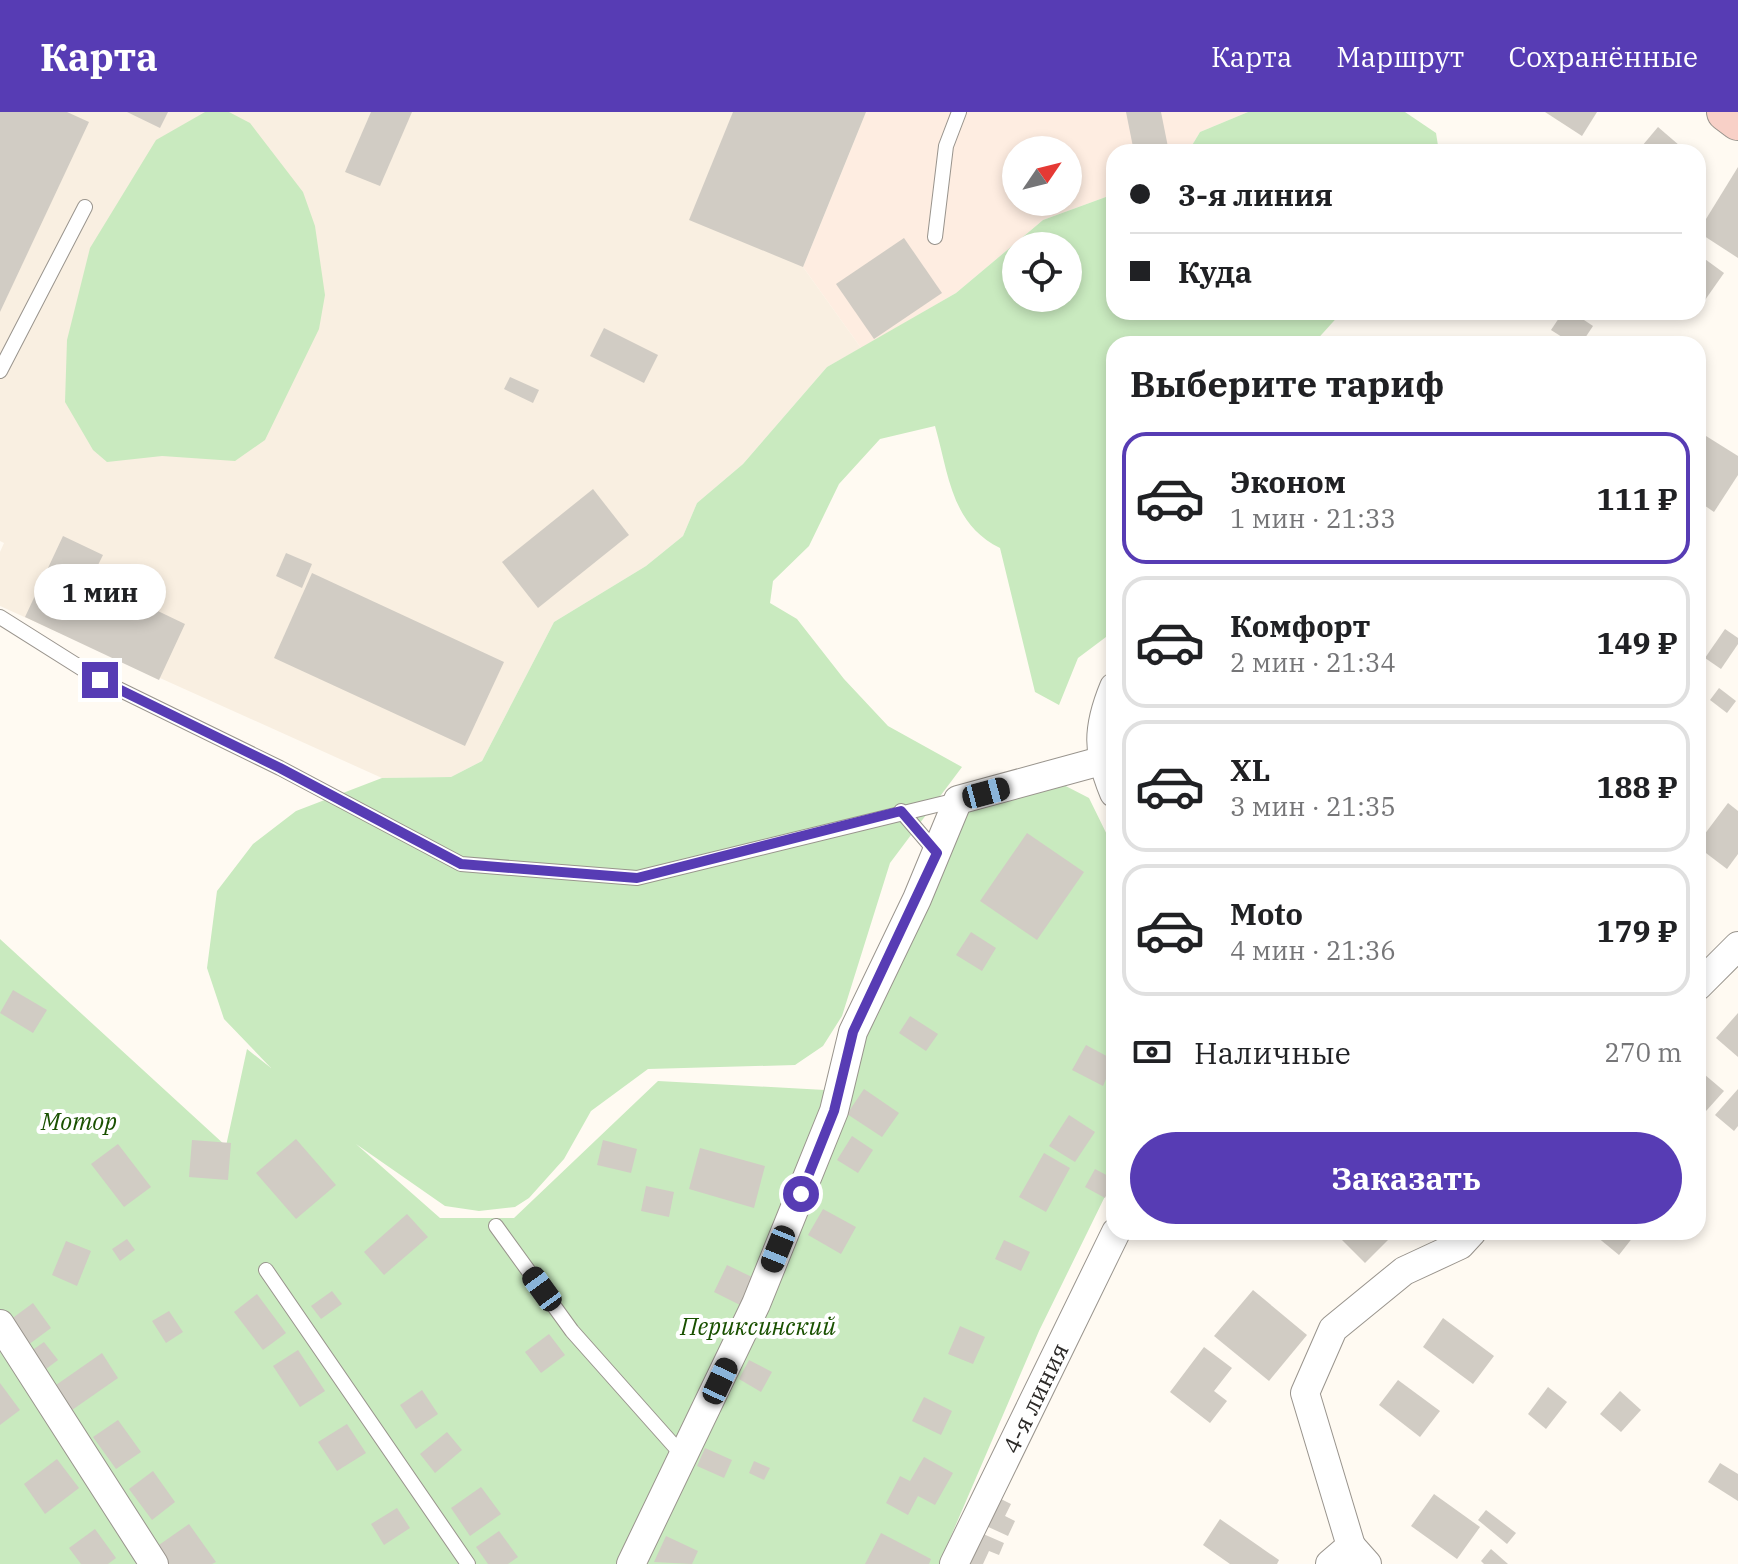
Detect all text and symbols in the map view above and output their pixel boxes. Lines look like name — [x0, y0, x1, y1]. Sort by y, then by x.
text: Карта — [40, 32, 158, 81]
text: Карта — [1211, 38, 1292, 75]
text: Маршрут — [1336, 38, 1464, 75]
text: Сохранённые — [1508, 38, 1698, 75]
north arrow — [1002, 136, 1082, 216]
map controls — [1002, 136, 1082, 312]
text: 3-я линия — [1178, 175, 1333, 214]
button: locate — [1002, 232, 1082, 312]
text: Куда — [1178, 252, 1252, 291]
text: Выберите тариф — [1130, 360, 1444, 407]
icon: car — [1134, 462, 1206, 534]
text: Эконом — [1230, 462, 1346, 501]
text: 111 ₽ — [1597, 479, 1678, 518]
text: 1 мин · 21:33 — [1230, 501, 1396, 535]
callout: 1 мин — [34, 564, 166, 620]
text: 1 мин — [62, 575, 138, 609]
icon: car — [1134, 606, 1206, 678]
text: Комфорт — [1230, 606, 1371, 645]
text: 149 ₽ — [1597, 623, 1678, 662]
text: 2 мин · 21:34 — [1230, 645, 1396, 679]
route end — [82, 662, 118, 698]
icon: car — [1134, 750, 1206, 822]
text: XL — [1230, 750, 1270, 789]
text: 188 ₽ — [1597, 767, 1678, 806]
car — [960, 775, 1012, 811]
text: 3 мин · 21:35 — [1230, 789, 1396, 823]
icon: car — [1134, 894, 1206, 966]
text: Moto — [1230, 894, 1303, 933]
text: 179 ₽ — [1597, 911, 1678, 950]
text: 4 мин · 21:36 — [1230, 933, 1396, 967]
icon: cash — [1130, 1030, 1174, 1074]
text: Наличные — [1194, 1033, 1351, 1072]
text: 270 m — [1604, 1035, 1682, 1069]
park label: Мотор — [40, 1105, 117, 1137]
button: Заказать — [1130, 1132, 1682, 1224]
route start — [783, 1176, 819, 1212]
car — [758, 1222, 798, 1276]
car — [518, 1263, 566, 1315]
park label: Периксинский — [679, 1310, 836, 1342]
street label: 4-я линия — [994, 1337, 1076, 1459]
car — [699, 1354, 741, 1408]

